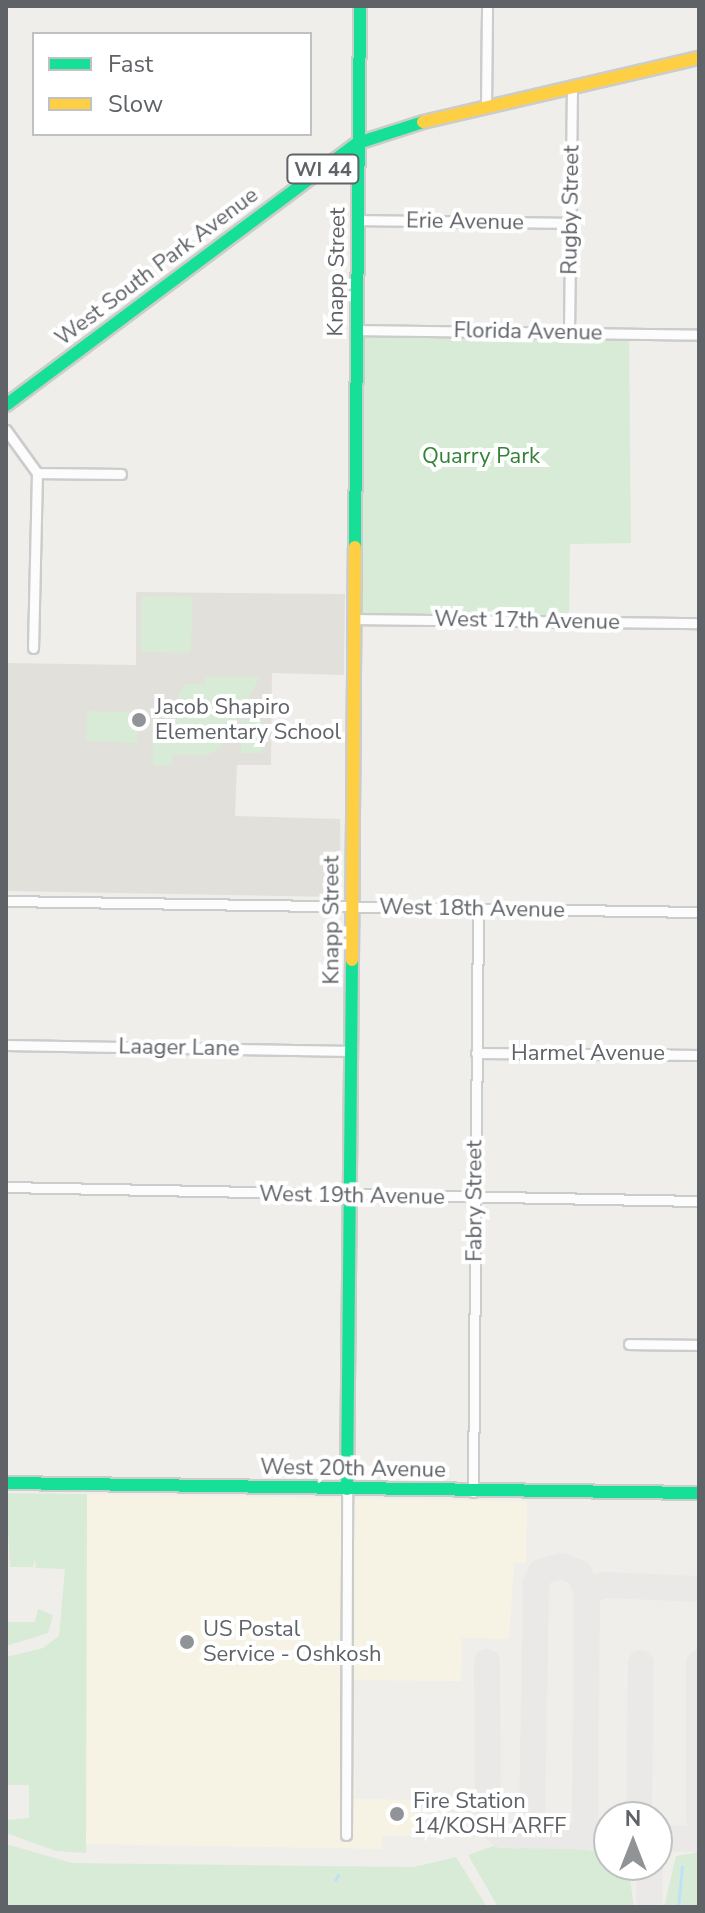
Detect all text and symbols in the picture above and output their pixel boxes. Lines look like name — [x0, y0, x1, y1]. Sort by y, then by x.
legend — [32, 32, 312, 136]
text: Fast — [108, 48, 153, 80]
text: Slow — [108, 88, 163, 120]
street label: Rugby Street — [557, 145, 585, 275]
road number: WI 44 — [285, 153, 361, 185]
street label: West South Park Avenue — [50, 182, 264, 352]
street label: Knapp Street — [323, 207, 351, 337]
street label: Erie Avenue — [406, 208, 524, 236]
street label: Florida Avenue — [453, 318, 603, 346]
park label: Quarry Park — [422, 444, 540, 470]
street label: West 17th Avenue — [434, 606, 620, 636]
place label: Jacob Shapiro Elementary School — [155, 694, 341, 746]
marker: Jacob Shapiro Elementary School — [130, 711, 148, 729]
street label: Knapp Street — [319, 855, 345, 985]
street label: West 18th Avenue — [379, 894, 565, 924]
street label: Laager Lane — [118, 1034, 240, 1062]
street label: Harmel Avenue — [511, 1041, 665, 1067]
street label: Fabry Street — [462, 1140, 488, 1262]
street label: West 19th Avenue — [259, 1181, 445, 1211]
street label: West 20th Avenue — [260, 1454, 446, 1484]
place label: US Postal Service - Oshkosh — [203, 1616, 381, 1668]
marker: US Postal Service - Oshkosh — [178, 1633, 196, 1651]
place label: Fire Station 14/KOSH ARFF — [413, 1788, 566, 1840]
north arrow — [593, 1801, 673, 1881]
text: N — [625, 1804, 641, 1834]
marker: Fire Station 14/KOSH ARFF — [388, 1805, 406, 1823]

